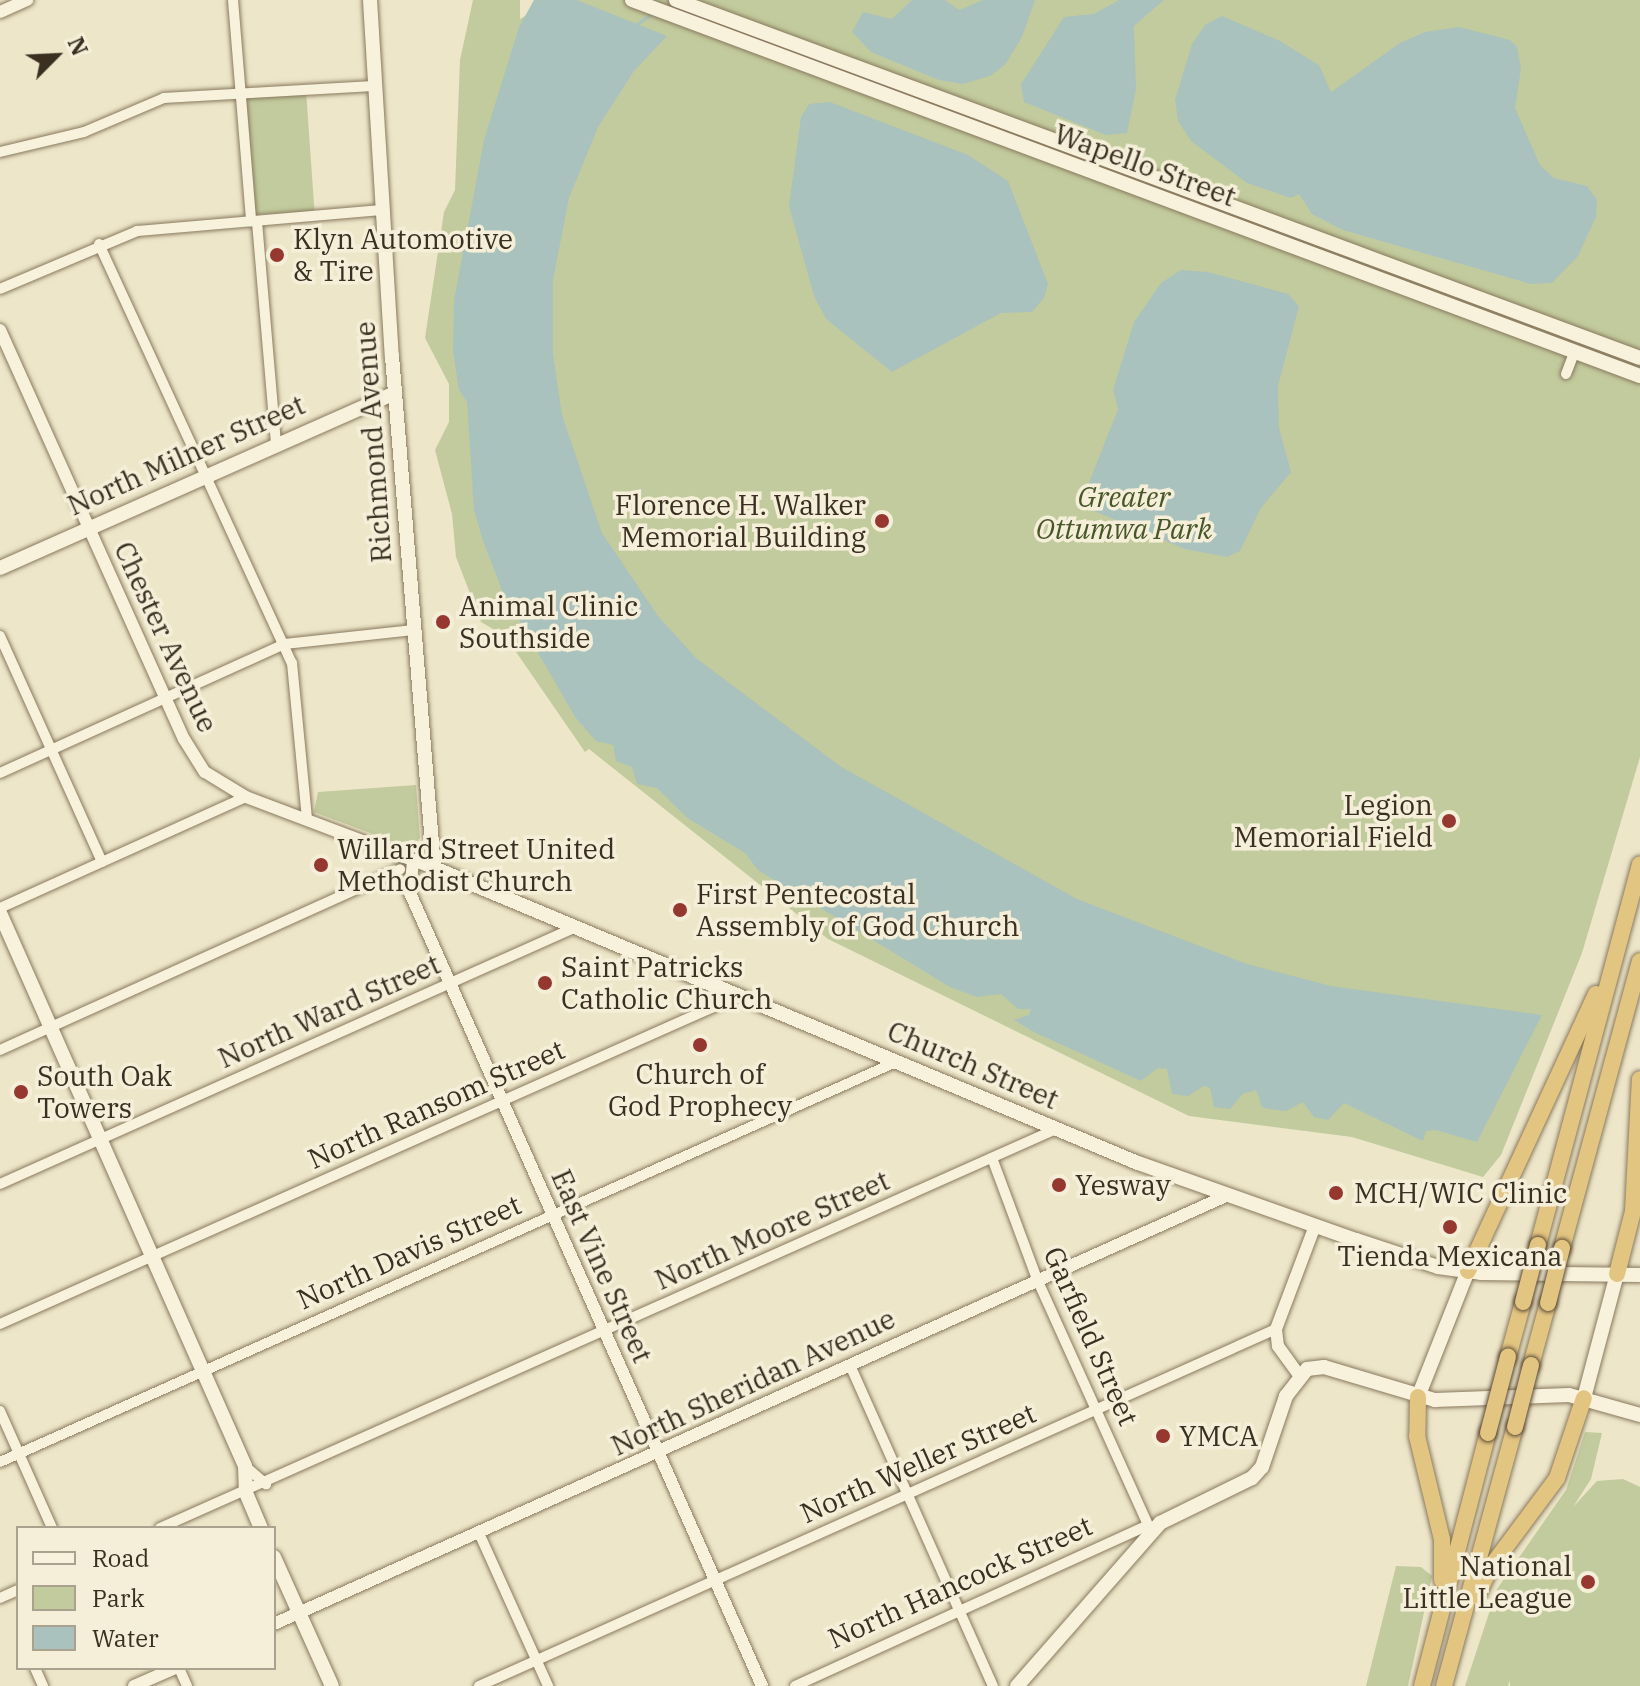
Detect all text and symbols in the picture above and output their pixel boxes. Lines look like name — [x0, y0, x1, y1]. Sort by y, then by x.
north arrow — [16, 16, 96, 96]
text: N — [62, 32, 95, 60]
street label: Wapello Street — [1050, 117, 1240, 213]
place label: Klyn Automotive & Tire — [293, 222, 513, 288]
marker: Klyn Automotive & Tire — [268, 246, 286, 264]
street label: Richmond Avenue — [348, 320, 398, 564]
street label: North Milner Street — [62, 388, 310, 522]
park label: Greater Ottumwa Park — [1036, 480, 1212, 546]
place label: Florence H. Walker Memorial Building — [615, 488, 866, 554]
marker: Florence H. Walker Memorial Building — [873, 512, 891, 530]
street label: Chester Avenue — [107, 536, 225, 738]
place label: Animal Clinic Southside — [459, 589, 638, 655]
marker: Animal Clinic Southside — [434, 613, 452, 631]
place label: Legion Memorial Field — [1234, 788, 1433, 854]
marker: Legion Memorial Field — [1440, 812, 1458, 830]
place label: Willard Street United Methodist Church — [337, 832, 615, 898]
marker: Willard Street United Methodist Church — [312, 856, 330, 874]
place label: First Pentecostal Assembly of God Church — [696, 877, 1019, 943]
marker: First Pentecostal Assembly of God Church — [671, 901, 689, 919]
street label: North Ward Street — [213, 947, 445, 1075]
place label: Saint Patricks Catholic Church — [561, 950, 773, 1016]
marker: Saint Patricks Catholic Church — [536, 974, 554, 992]
street label: Church Street — [882, 1014, 1064, 1116]
street label: North Ransom Street — [303, 1032, 569, 1176]
marker: Church of God Prophecy — [691, 1036, 709, 1054]
place label: Church of God Prophecy — [608, 1057, 792, 1123]
place label: South Oak Towers — [37, 1059, 172, 1125]
marker: South Oak Towers — [12, 1083, 30, 1101]
street label: North Moore Street — [650, 1163, 894, 1297]
street label: East Vine Street — [544, 1164, 660, 1368]
place label: Yesway — [1075, 1168, 1171, 1202]
marker: Yesway — [1050, 1176, 1068, 1194]
place label: MCH/WIC Clinic — [1354, 1176, 1567, 1210]
marker: MCH/WIC Clinic — [1325, 1182, 1347, 1204]
street label: North Davis Street — [292, 1188, 526, 1316]
marker: Tienda Mexicana — [1441, 1218, 1459, 1236]
place label: Tienda Mexicana — [1337, 1239, 1563, 1273]
street label: Garfield Street — [1037, 1242, 1145, 1430]
street label: North Sheridan Avenue — [606, 1301, 900, 1463]
street label: North Weller Street — [795, 1396, 1041, 1530]
place label: YMCA — [1179, 1419, 1258, 1453]
marker: YMCA — [1154, 1427, 1172, 1445]
street label: North Hancock Street — [823, 1509, 1097, 1655]
legend — [16, 1526, 276, 1670]
text: Road — [92, 1542, 149, 1574]
place label: National Little League — [1403, 1549, 1572, 1615]
marker: National Little League — [1579, 1573, 1597, 1591]
text: Park — [92, 1582, 144, 1614]
text: Water — [92, 1622, 159, 1654]

